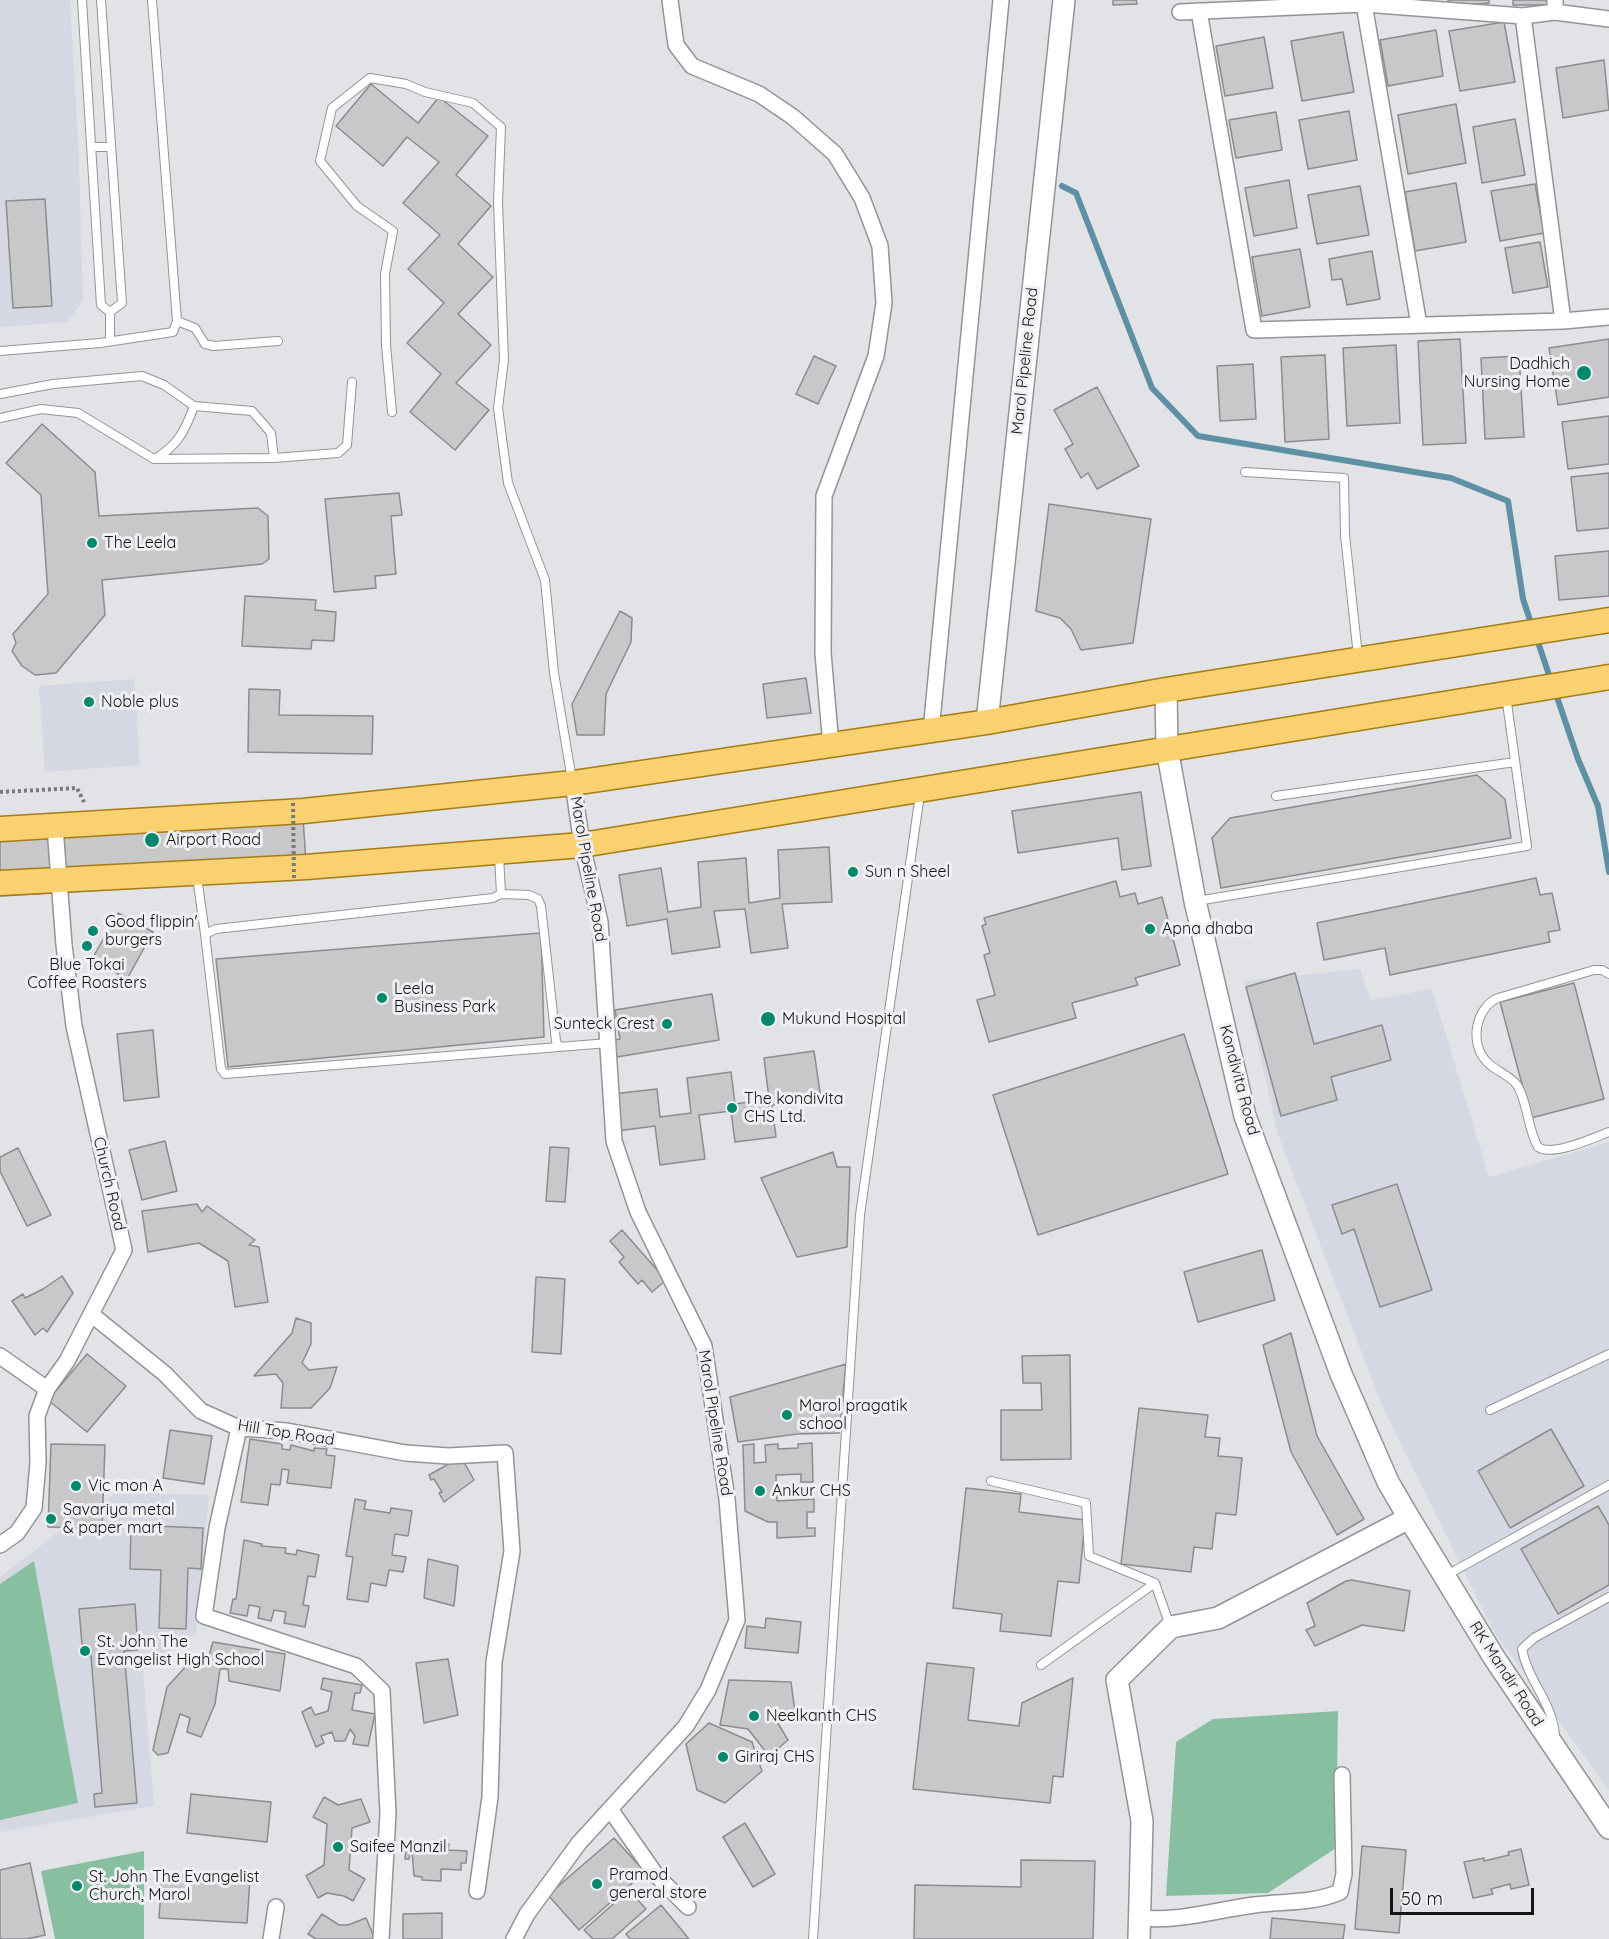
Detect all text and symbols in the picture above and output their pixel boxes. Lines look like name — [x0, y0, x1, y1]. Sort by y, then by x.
street label: Marol Pipeline Road — [1008, 287, 1042, 435]
place label: Dadhich Nursing Home — [1464, 354, 1570, 392]
marker: Dadhich Nursing Home — [1575, 364, 1593, 382]
place label: The Leela — [104, 533, 176, 553]
marker: The Leela — [85, 536, 99, 550]
place label: Noble plus — [101, 692, 179, 712]
marker: Noble plus — [82, 695, 96, 709]
street label: Marol Pipeline Road — [566, 795, 610, 943]
place label: Airport Road — [166, 830, 261, 850]
marker: Airport Road — [143, 831, 161, 849]
place label: Sun n Sheel — [865, 862, 950, 882]
marker: Sun n Sheel — [846, 865, 860, 879]
place label: Good flippin' burgers — [105, 912, 198, 950]
place label: Apna dhaba — [1162, 919, 1253, 939]
marker: Apna dhaba — [1143, 922, 1157, 936]
marker: Good flippin' burgers — [86, 924, 100, 938]
marker: Blue Tokai Coffee Roasters — [80, 939, 94, 953]
place label: Blue Tokai Coffee Roasters — [27, 955, 147, 993]
place label: Leela Business Park — [394, 979, 496, 1017]
marker: Leela Business Park — [375, 991, 389, 1005]
place label: Mukund Hospital — [782, 1009, 906, 1029]
marker: Mukund Hospital — [759, 1010, 777, 1028]
place label: Sunteck Crest — [554, 1014, 655, 1034]
marker: Sunteck Crest — [660, 1017, 674, 1031]
street label: Kondivita Road — [1215, 1023, 1263, 1137]
place label: The kondivita CHS Ltd. — [744, 1089, 843, 1127]
marker: The kondivita CHS Ltd. — [725, 1101, 739, 1115]
street label: Church Road — [89, 1135, 129, 1233]
street label: Marol Pipeline Road — [694, 1349, 736, 1497]
place label: Marol pragatik school — [799, 1396, 908, 1434]
marker: Marol pragatik school — [780, 1408, 794, 1422]
street label: Hill Top Road — [236, 1416, 336, 1450]
place label: Vic mon A — [88, 1476, 163, 1496]
marker: Vic mon A — [69, 1479, 83, 1493]
place label: Ankur CHS — [772, 1481, 851, 1501]
marker: Ankur CHS — [753, 1484, 767, 1498]
place label: Savariya metal & paper mart — [63, 1500, 175, 1538]
marker: Savariya metal & paper mart — [44, 1512, 58, 1526]
street label: RK Mandir Road — [1465, 1618, 1547, 1730]
place label: St. John The Evangelist High School — [97, 1632, 264, 1670]
marker: St. John The Evangelist High School — [78, 1644, 92, 1658]
place label: Neelkanth CHS — [766, 1706, 877, 1726]
marker: Neelkanth CHS — [747, 1709, 761, 1723]
place label: Giriraj CHS — [735, 1747, 814, 1767]
marker: Giriraj CHS — [716, 1750, 730, 1764]
place label: Saifee Manzil — [350, 1837, 447, 1857]
marker: Saifee Manzil — [331, 1840, 345, 1854]
place label: Pramod general store — [609, 1865, 707, 1903]
place label: St. John The Evangelist Church, Marol — [89, 1867, 259, 1905]
scale bar — [1393, 1876, 1537, 1914]
marker: Pramod general store — [590, 1877, 604, 1891]
marker: St. John The Evangelist Church, Marol — [70, 1879, 84, 1893]
text: 50 m — [1401, 1887, 1443, 1910]

